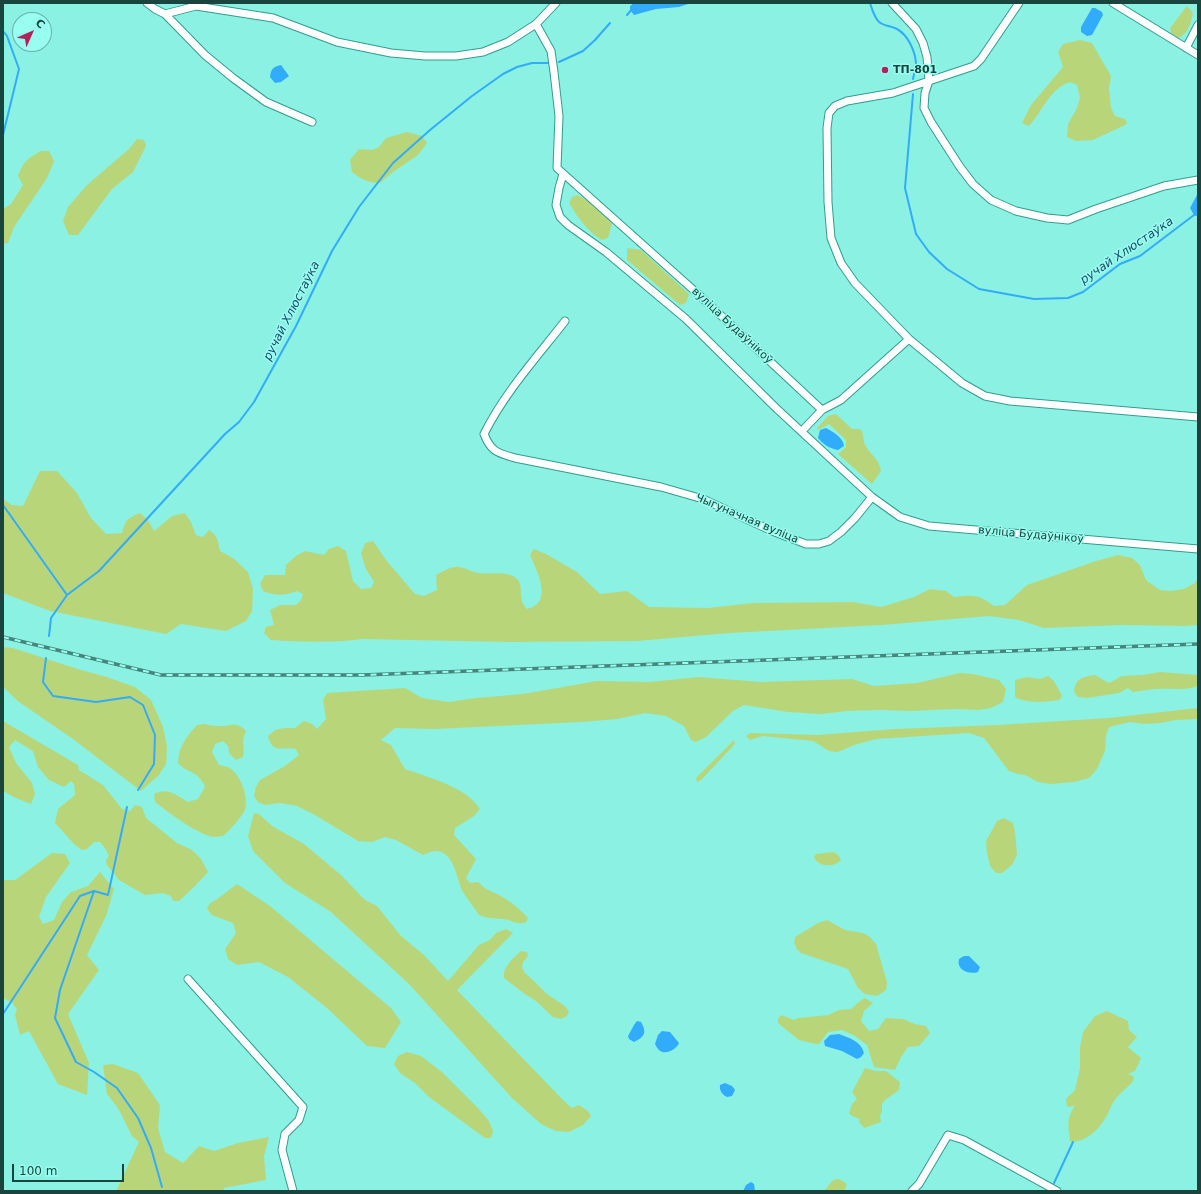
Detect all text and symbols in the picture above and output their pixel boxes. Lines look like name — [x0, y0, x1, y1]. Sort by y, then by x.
north arrow — [12, 12, 52, 52]
text: С — [33, 16, 48, 31]
place label: ТП-801 — [893, 63, 937, 77]
marker: ТП-801 — [880, 65, 890, 75]
water label: ручай Хлюстаўка — [1078, 214, 1176, 288]
water label: ручай Хлюстаўка — [261, 259, 323, 363]
street label: вуліца Будаўнікоў — [689, 285, 775, 367]
street label: Чыгуначная вуліца — [694, 491, 800, 547]
street label: вуліца Будаўнікоў — [978, 524, 1084, 546]
scale bar — [14, 1156, 126, 1182]
text: 100 m — [19, 1164, 57, 1178]

